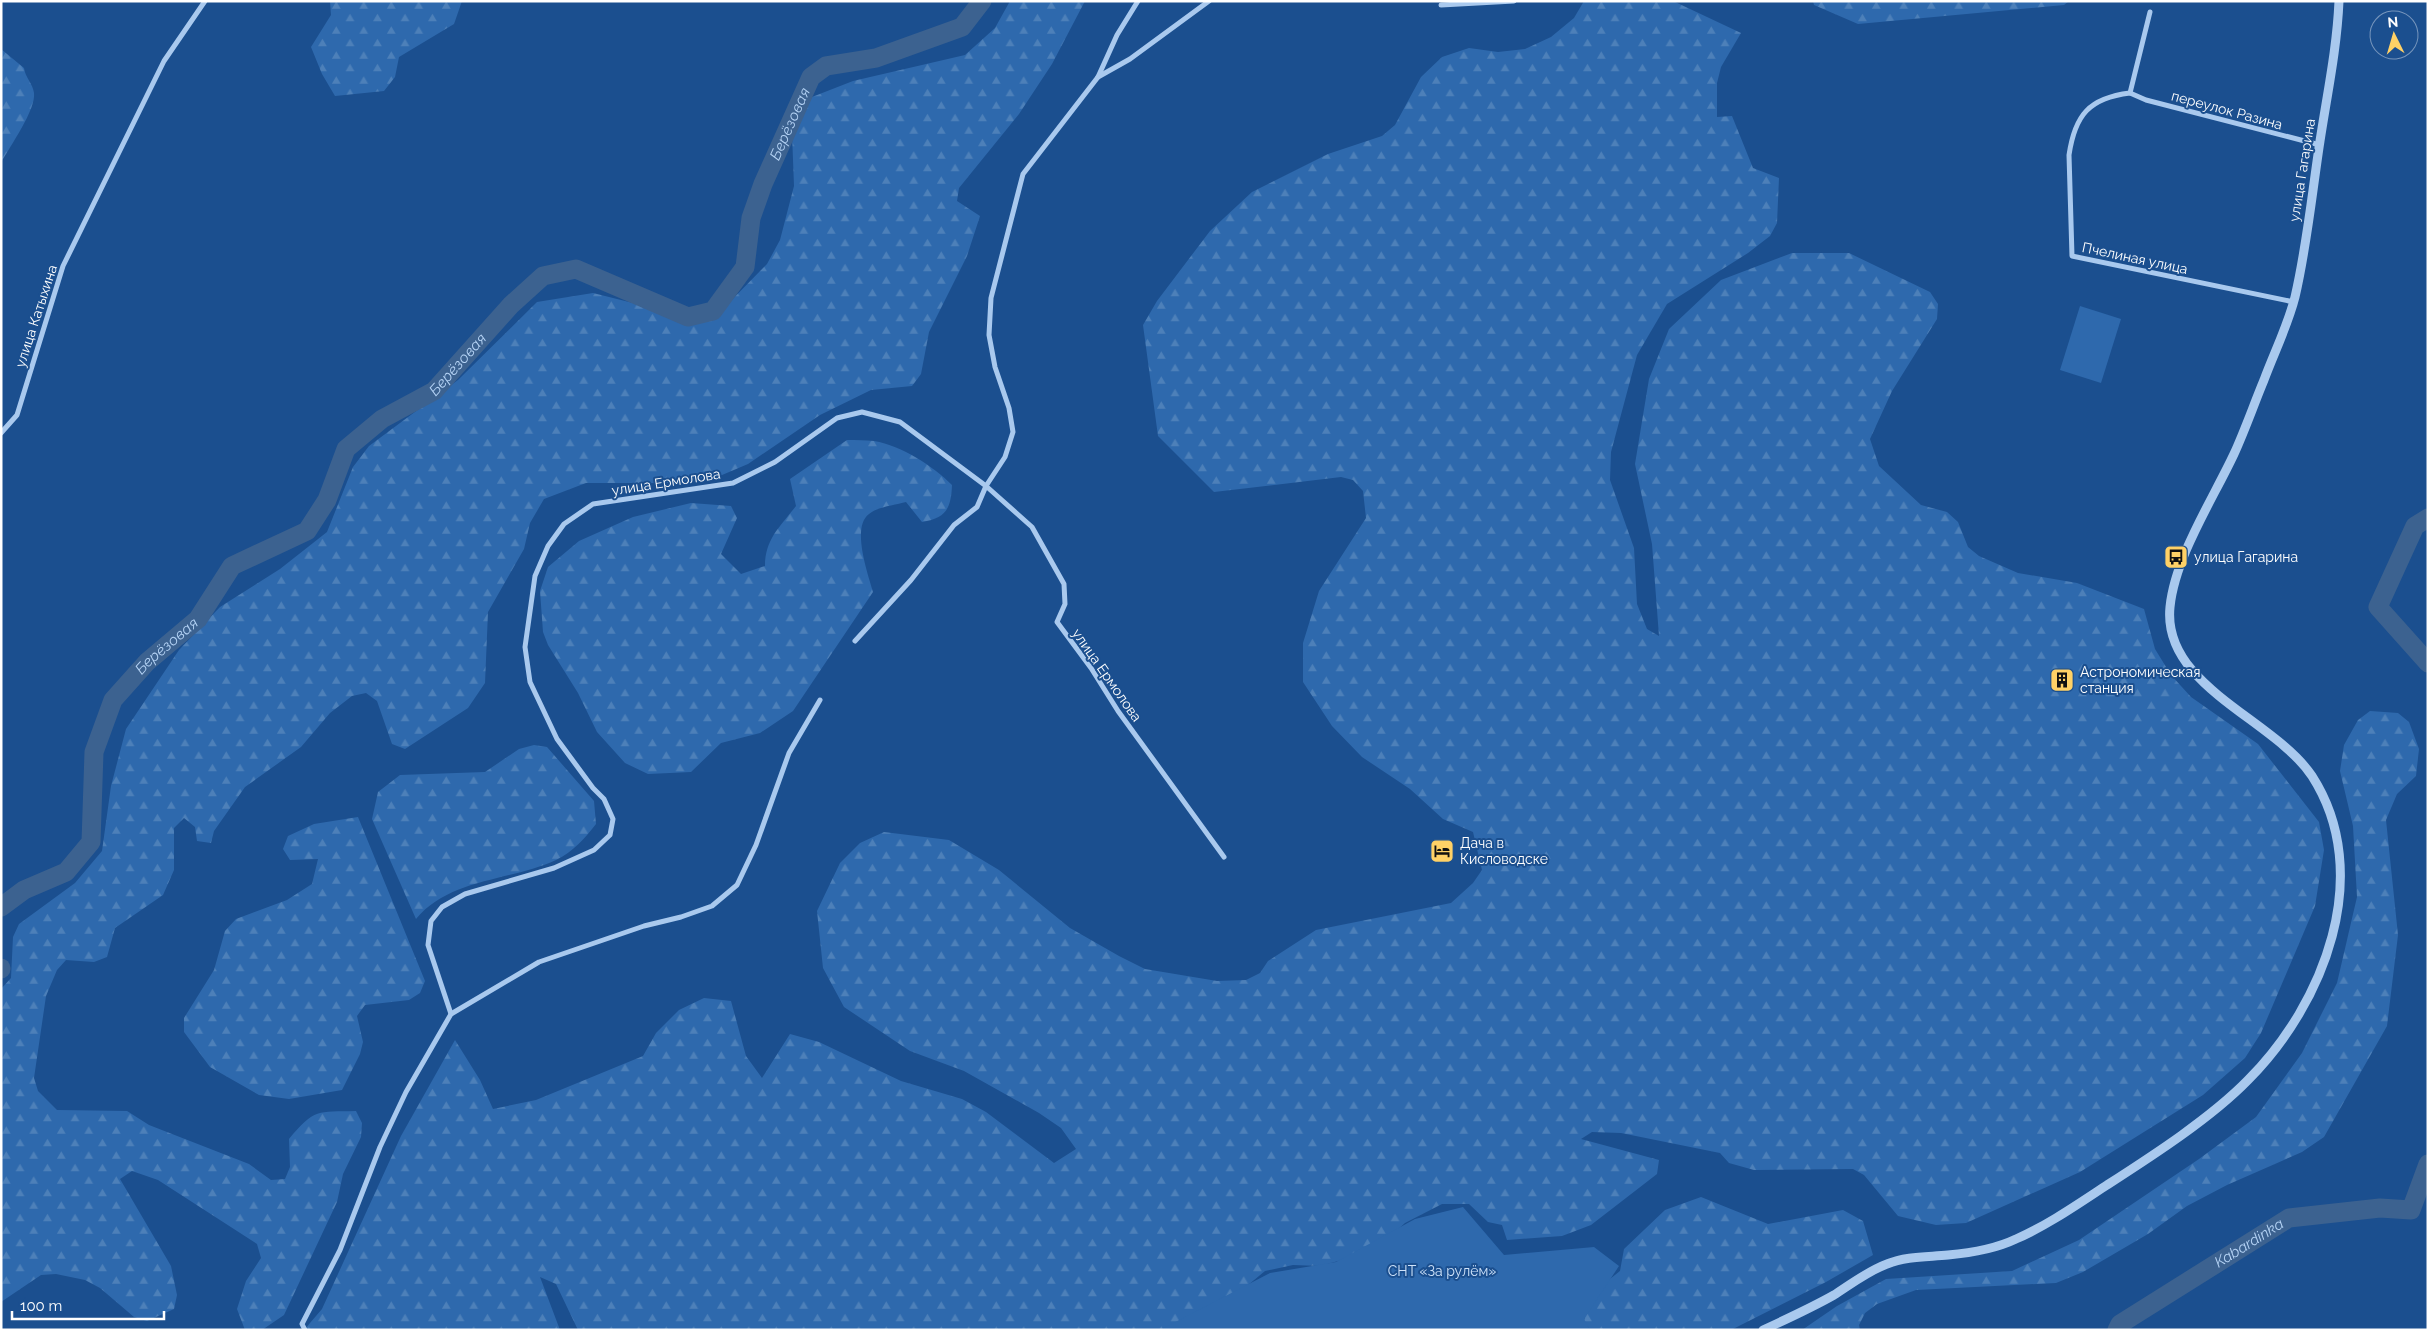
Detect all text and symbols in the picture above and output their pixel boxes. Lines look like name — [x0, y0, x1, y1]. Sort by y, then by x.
north arrow — [2369, 10, 2419, 60]
text: N — [2387, 14, 2399, 30]
water label: Берёзовая — [766, 85, 814, 163]
street label: переулок Разина — [2170, 87, 2284, 133]
street label: улица Гагарина — [2286, 117, 2318, 223]
street label: Пчелиная улица — [2081, 239, 2189, 277]
street label: улица Катыхина — [12, 263, 60, 369]
water label: Берёзовая — [425, 330, 490, 399]
street label: улица Ермолова — [611, 466, 721, 498]
bus stop icon: улица Гагарина — [2163, 544, 2189, 570]
place label: улица Гагарина — [2194, 549, 2298, 565]
water label: Берёзовая — [131, 614, 202, 678]
street label: улица Ермолова — [1069, 625, 1145, 725]
place label: Астрономическая станция — [2080, 664, 2200, 696]
building icon: Астрономическая станция — [2049, 667, 2075, 693]
place label: Дача в Кисловодске — [1460, 835, 1548, 867]
hotel icon: Дача в Кисловодске — [1429, 838, 1455, 864]
water label: Kabardinka — [2211, 1215, 2287, 1271]
park label: СНТ «За рулём» — [1388, 1263, 1496, 1279]
scale bar — [12, 1288, 165, 1320]
text: 100 m — [20, 1297, 62, 1315]

